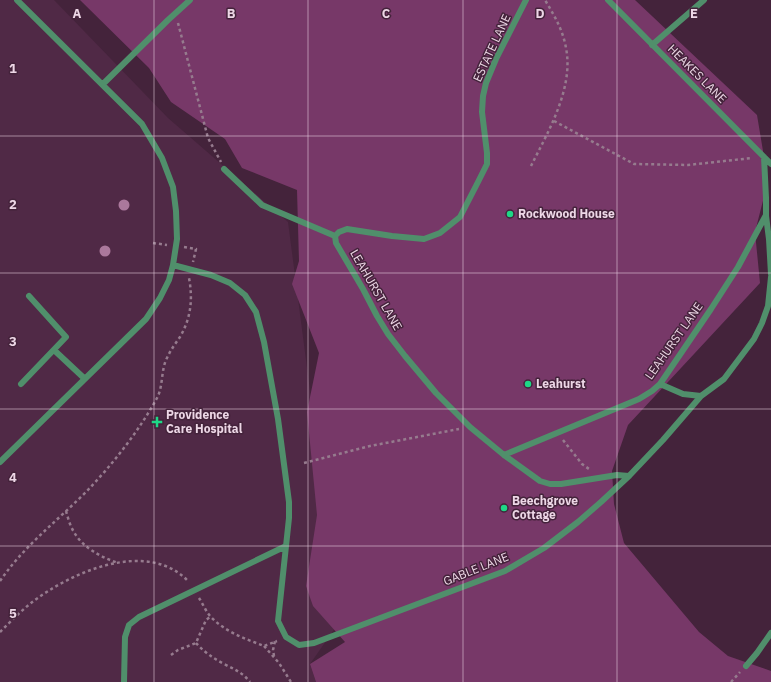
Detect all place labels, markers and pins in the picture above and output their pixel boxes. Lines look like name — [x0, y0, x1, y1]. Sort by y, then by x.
place label: Rockwood House — [518, 206, 615, 221]
marker: Rockwood House — [505, 209, 515, 219]
place label: Leahurst — [536, 376, 586, 391]
marker: Leahurst — [523, 379, 533, 389]
place label: Providence Care Hospital — [166, 407, 243, 436]
marker: Providence Care Hospital — [151, 416, 163, 428]
place label: Beechgrove Cottage — [512, 493, 578, 522]
marker: Beechgrove Cottage — [499, 503, 509, 513]

